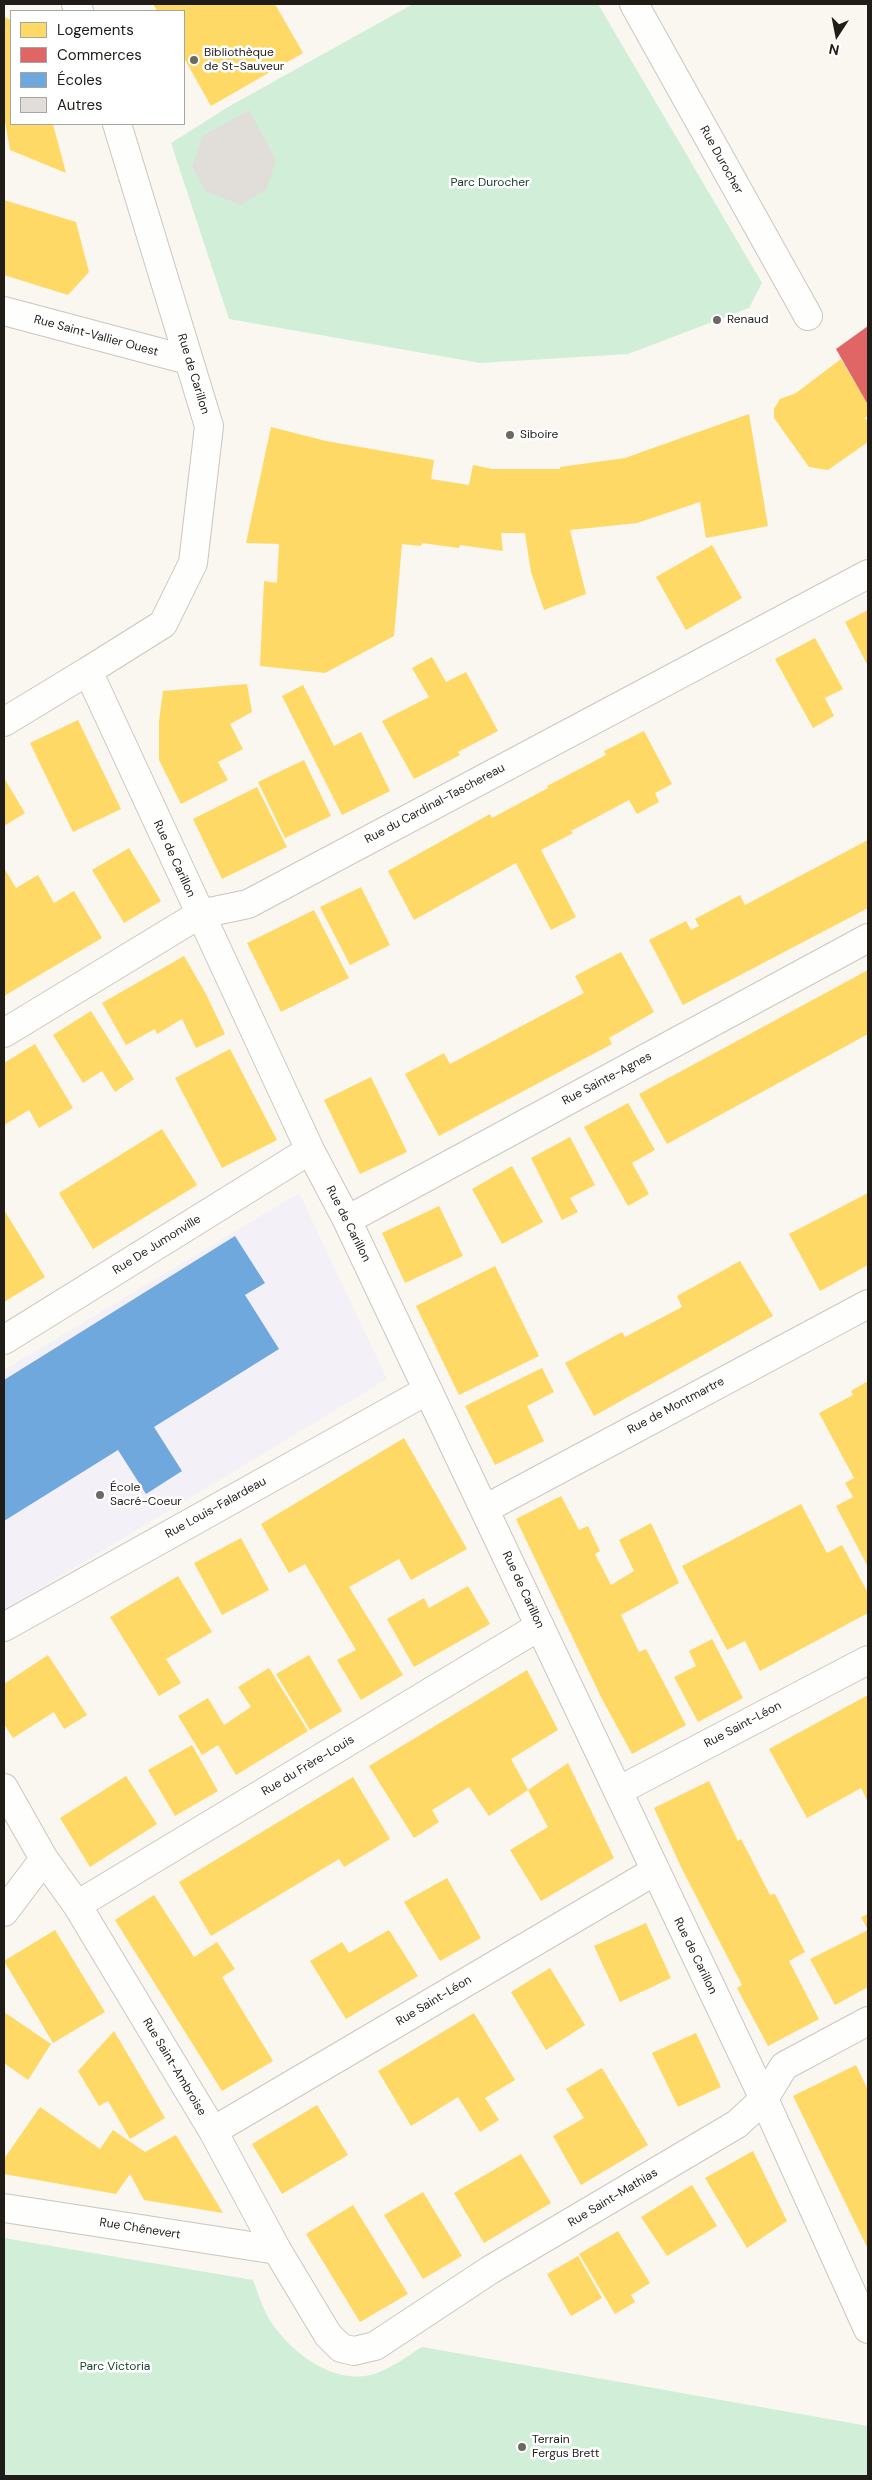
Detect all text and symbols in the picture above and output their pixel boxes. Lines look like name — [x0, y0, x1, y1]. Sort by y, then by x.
legend — [10, 10, 185, 125]
north arrow — [812, 10, 862, 60]
text: Logements — [57, 20, 134, 40]
text: N — [827, 40, 841, 60]
text: Commerces — [57, 45, 142, 65]
place label: Bibliothèque de St-Sauveur — [204, 46, 284, 74]
marker: Bibliothèque de St-Sauveur — [188, 54, 200, 66]
text: Écoles — [57, 70, 102, 90]
text: Autres — [57, 95, 103, 115]
street label: Rue Durocher — [696, 123, 746, 197]
park label: Parc Durocher — [451, 176, 529, 190]
street label: Rue Saint-Vallier Ouest — [32, 312, 160, 360]
place label: Renaud — [727, 313, 768, 327]
marker: Renaud — [711, 314, 723, 326]
street label: Rue de Carillon — [174, 332, 212, 416]
place label: Siboire — [520, 428, 558, 442]
marker: Siboire — [504, 429, 516, 441]
street label: Rue du Cardinal-Taschereau — [362, 761, 508, 847]
street label: Rue de Carillon — [150, 818, 198, 900]
street label: Rue Sainte-Agnes — [560, 1049, 654, 1109]
street label: Rue de Carillon — [323, 1184, 373, 1264]
street label: Rue De Jumonville — [110, 1212, 204, 1278]
street label: Rue de Montmartre — [625, 1374, 727, 1438]
street label: Rue Louis-Falardeau — [163, 1474, 269, 1542]
place label: École Sacré-Coeur — [110, 1481, 182, 1509]
marker: École Sacré-Coeur — [94, 1489, 106, 1501]
street label: Rue de Carillon — [499, 1549, 547, 1631]
street label: Rue Saint-Léon — [702, 1699, 784, 1751]
street label: Rue du Frère-Louis — [259, 1733, 357, 1799]
street label: Rue de Carillon — [670, 1915, 720, 1997]
street label: Rue Saint-Léon — [394, 1973, 474, 2029]
street label: Rue Saint-Ambroise — [139, 2016, 209, 2118]
street label: Rue Saint-Mathias — [566, 2166, 660, 2230]
street label: Rue Chênevert — [98, 2215, 182, 2243]
park label: Parc Victoria — [80, 2360, 150, 2374]
place label: Terrain Fergus Brett — [532, 2433, 600, 2461]
marker: Terrain Fergus Brett — [516, 2441, 528, 2453]

